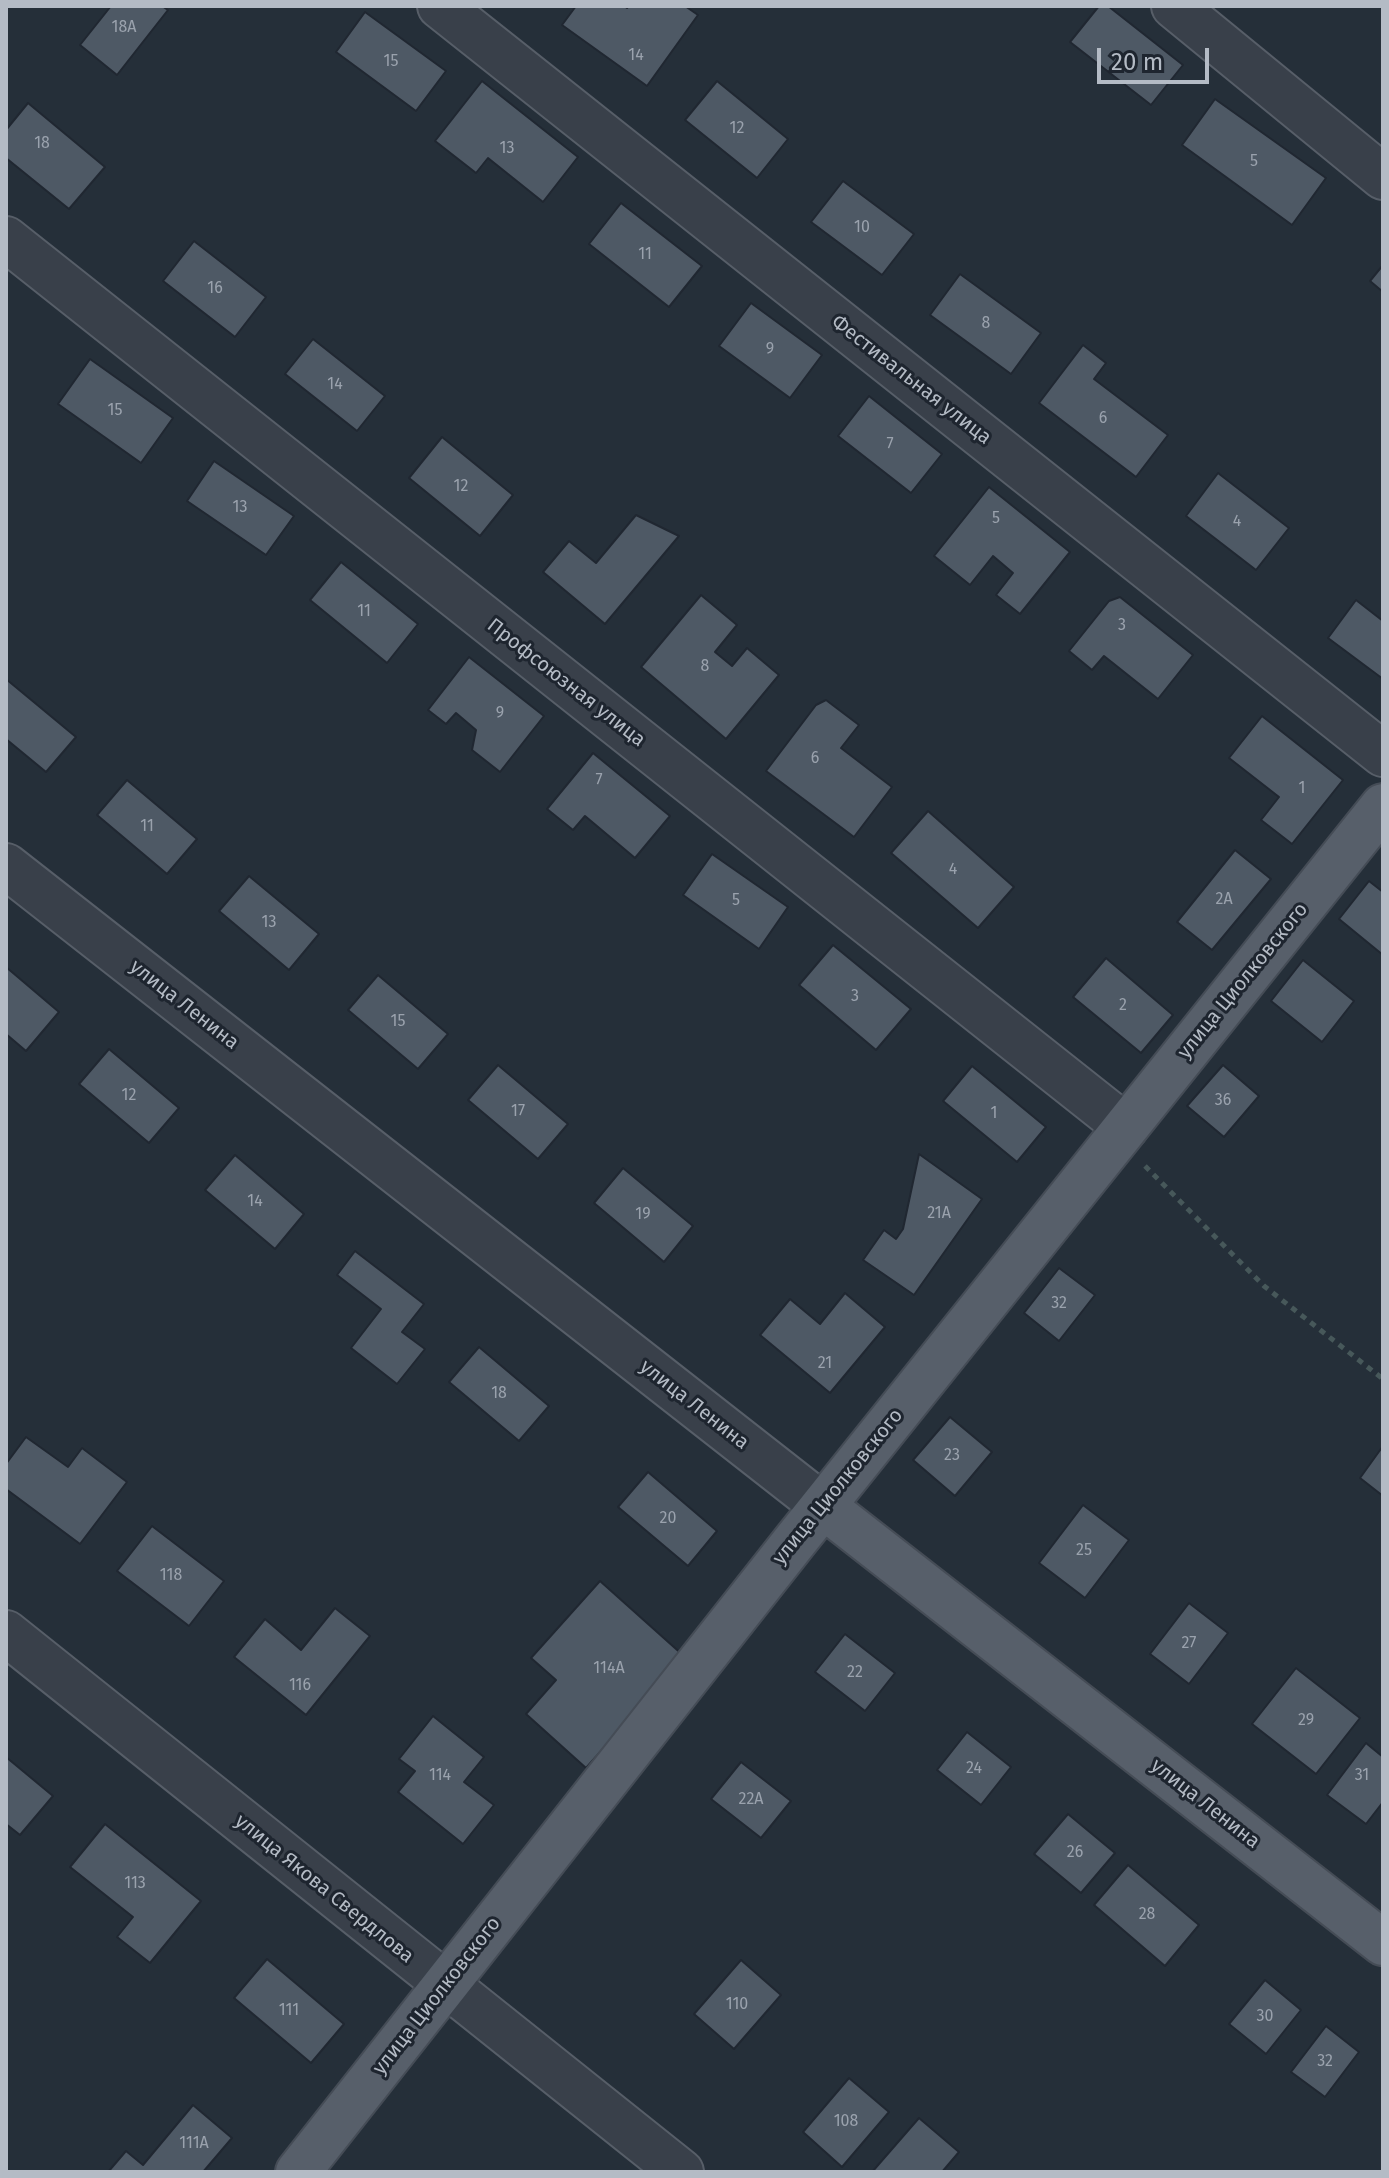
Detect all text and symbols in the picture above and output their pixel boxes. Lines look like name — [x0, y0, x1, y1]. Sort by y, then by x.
house number: 18А — [112, 18, 136, 38]
scale bar — [1101, 32, 1213, 82]
house number: 14 — [628, 46, 644, 66]
text: 20 m — [1111, 48, 1163, 76]
house number: 15 — [384, 52, 398, 72]
house number: 12 — [730, 119, 744, 139]
house number: 18 — [34, 134, 50, 154]
house number: 13 — [500, 139, 514, 159]
house number: 5 — [1250, 152, 1258, 172]
house number: 10 — [854, 218, 870, 238]
house number: 11 — [638, 245, 652, 265]
house number: 16 — [207, 279, 223, 299]
street label: Фестивальная улица — [826, 310, 996, 450]
house number: 8 — [982, 314, 990, 334]
house number: 9 — [766, 340, 774, 360]
house number: 14 — [327, 375, 343, 395]
house number: 15 — [108, 401, 122, 421]
house number: 6 — [1099, 409, 1107, 429]
house number: 7 — [886, 435, 894, 455]
house number: 12 — [454, 477, 468, 497]
house number: 13 — [233, 498, 247, 518]
house number: 5 — [992, 509, 1000, 529]
house number: 4 — [1233, 512, 1241, 532]
house number: 11 — [357, 602, 371, 622]
street label: Профсоюзная улица — [482, 614, 650, 752]
house number: 3 — [1118, 616, 1126, 636]
house number: 8 — [701, 657, 709, 677]
house number: 9 — [496, 704, 504, 724]
house number: 6 — [811, 749, 819, 769]
house number: 7 — [595, 771, 603, 791]
house number: 1 — [1299, 779, 1305, 799]
house number: 11 — [140, 817, 154, 837]
house number: 4 — [949, 860, 957, 880]
house number: 2А — [1215, 890, 1233, 910]
house number: 5 — [732, 891, 740, 911]
street label: улица Циолковского — [1173, 898, 1313, 1064]
house number: 13 — [262, 913, 276, 933]
street label: улица Ленина — [125, 955, 243, 1055]
house number: 3 — [851, 987, 859, 1007]
house number: 2 — [1119, 996, 1127, 1016]
house number: 15 — [391, 1012, 405, 1032]
house number: 12 — [122, 1086, 136, 1106]
house number: 36 — [1215, 1091, 1231, 1111]
house number: 17 — [511, 1102, 525, 1122]
house number: 1 — [991, 1104, 997, 1124]
house number: 14 — [247, 1192, 263, 1212]
house number: 21А — [927, 1204, 951, 1224]
house number: 19 — [635, 1205, 651, 1225]
house number: 32 — [1051, 1294, 1067, 1314]
house number: 21 — [818, 1354, 832, 1374]
street label: улица Ленина — [635, 1355, 753, 1455]
house number: 18 — [491, 1384, 507, 1404]
street label: улица Циолковского — [768, 1404, 908, 1570]
house number: 23 — [944, 1446, 960, 1466]
house number: 20 — [660, 1509, 676, 1529]
house number: 25 — [1076, 1541, 1092, 1561]
house number: 118 — [160, 1566, 182, 1586]
house number: 27 — [1182, 1634, 1196, 1654]
house number: 114А — [593, 1659, 625, 1679]
house number: 22 — [847, 1663, 863, 1683]
house number: 116 — [289, 1676, 311, 1696]
house number: 29 — [1298, 1711, 1314, 1731]
street label: улица Ленина — [1146, 1754, 1264, 1854]
house number: 24 — [966, 1759, 982, 1779]
house number: 114 — [429, 1766, 451, 1786]
house number: 31 — [1355, 1766, 1369, 1786]
house number: 22А — [738, 1790, 764, 1810]
street label: улица Якова Свердлова — [230, 1809, 418, 1969]
house number: 26 — [1067, 1843, 1083, 1863]
house number: 113 — [124, 1874, 146, 1894]
house number: 28 — [1139, 1905, 1155, 1925]
street label: улица Циолковского — [368, 1912, 506, 2080]
house number: 110 — [726, 1995, 748, 2015]
house number: 111 — [279, 2001, 299, 2021]
house number: 30 — [1257, 2007, 1273, 2027]
house number: 32 — [1317, 2052, 1333, 2072]
house number: 108 — [834, 2112, 858, 2132]
house number: 111А — [179, 2134, 209, 2154]

